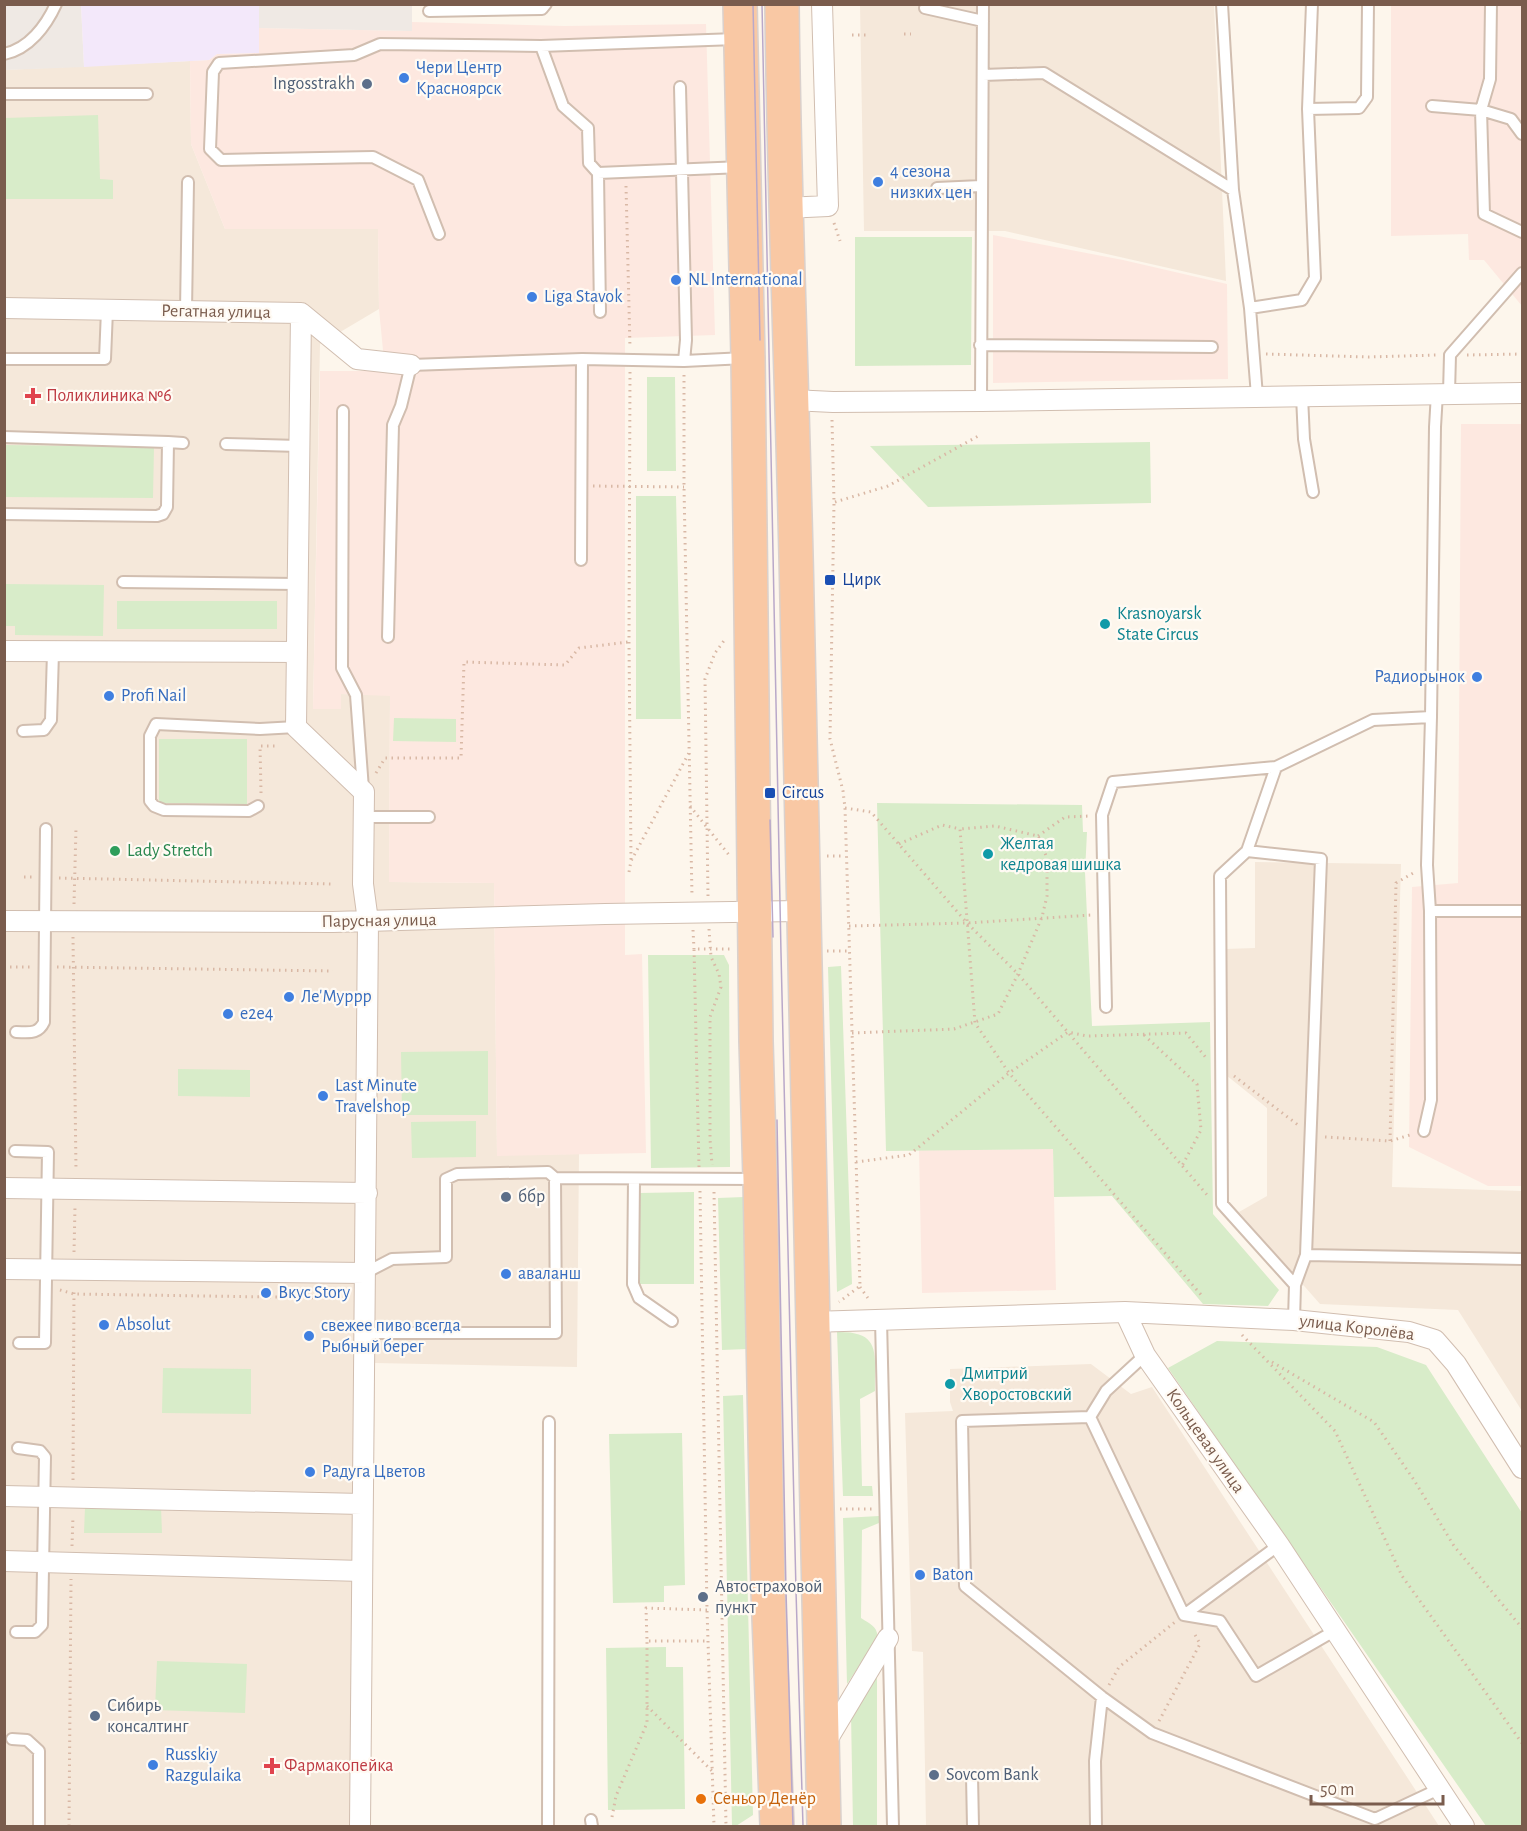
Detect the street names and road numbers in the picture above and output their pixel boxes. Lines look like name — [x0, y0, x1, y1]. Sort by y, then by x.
street label: Регатная улица — [161, 302, 271, 322]
street label: Парусная улица — [321, 911, 437, 931]
street label: улица Королёва — [1298, 1312, 1415, 1344]
street label: Кольцевая улица — [1162, 1386, 1248, 1496]

